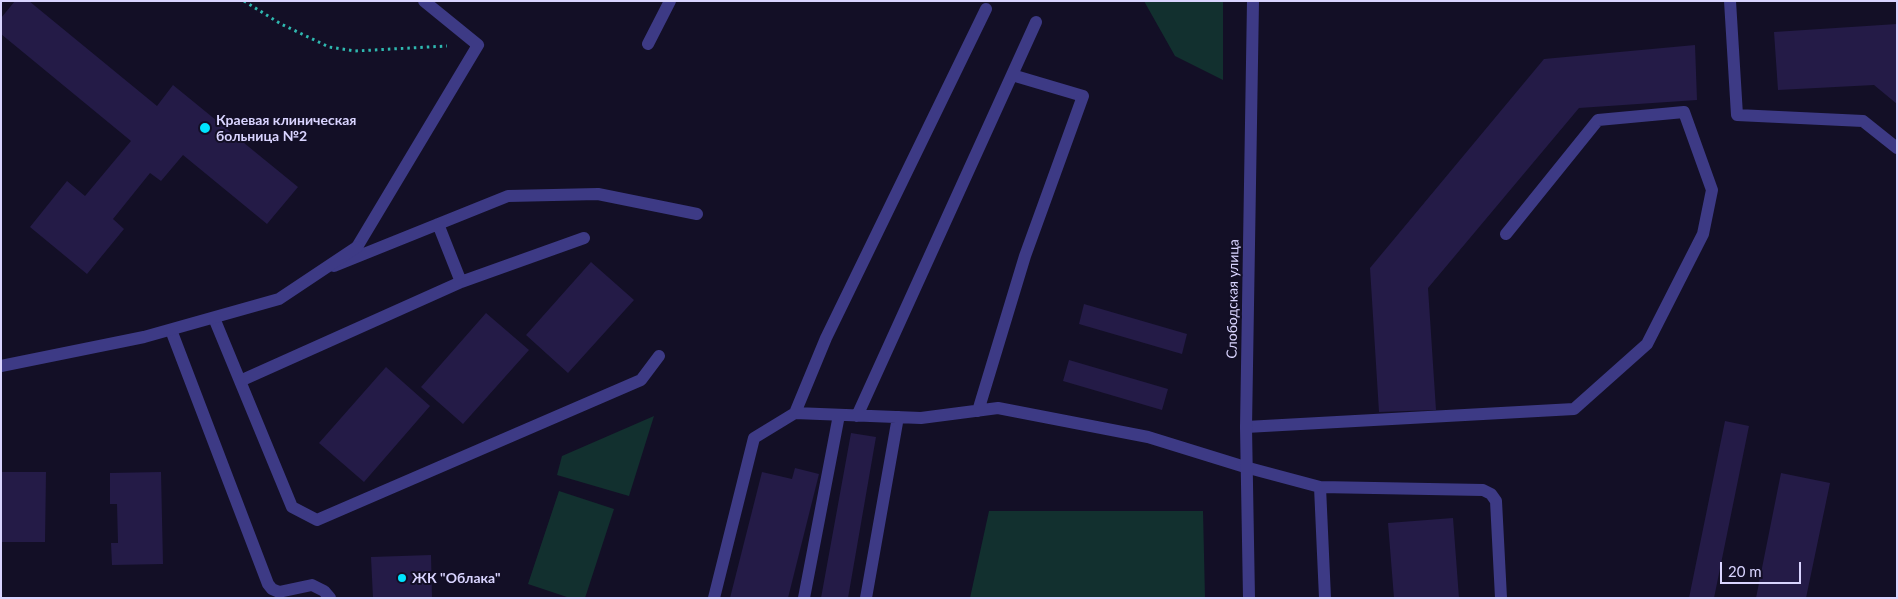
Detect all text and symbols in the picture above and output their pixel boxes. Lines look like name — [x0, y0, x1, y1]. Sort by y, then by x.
place label: Краевая клиническая больница №2 — [216, 112, 356, 144]
marker: Краевая клиническая больница №2 — [198, 121, 212, 135]
street label: Слободская улица — [1224, 239, 1242, 359]
scale bar — [1723, 552, 1804, 584]
text: 20 m — [1728, 562, 1762, 580]
place label: ЖК "Облака" — [412, 570, 501, 586]
marker: ЖК "Облака" — [396, 572, 408, 584]

